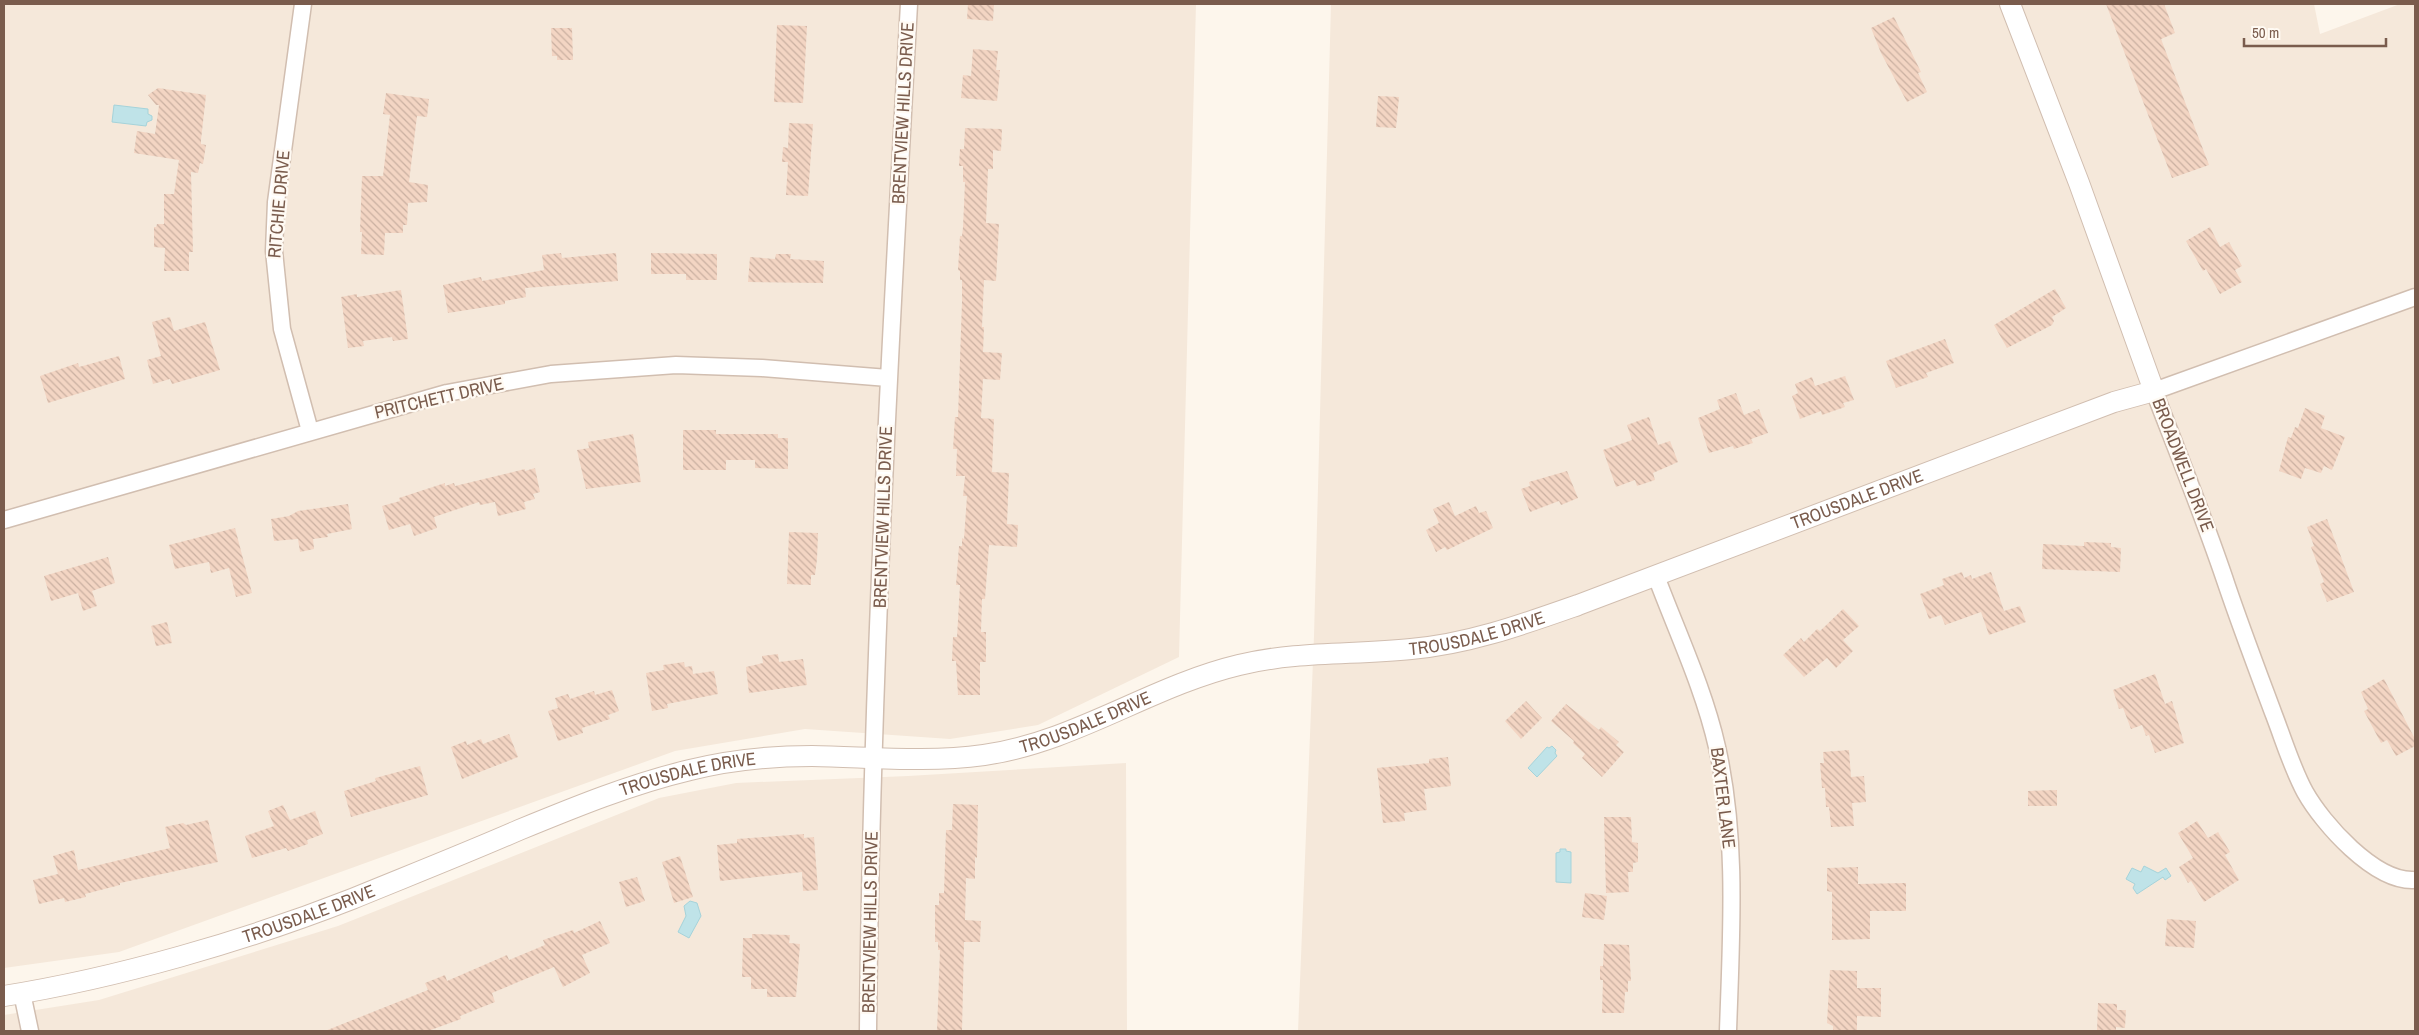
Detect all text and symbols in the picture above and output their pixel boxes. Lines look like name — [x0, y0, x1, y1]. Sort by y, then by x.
scale bar — [2244, 15, 2386, 47]
street label: BRENTVIEW HILLS DRIVE — [885, 21, 920, 205]
text: 50 m — [2252, 22, 2279, 43]
street label: RITCHIE DRIVE — [261, 149, 296, 259]
street label: PRITCHETT DRIVE — [372, 371, 506, 425]
street label: BROADWELL DRIVE — [2146, 394, 2220, 535]
street label: BRENTVIEW HILLS DRIVE — [867, 426, 898, 608]
street label: TROUSDALE DRIVE — [1787, 462, 1927, 535]
street label: TROUSDALE DRIVE — [1408, 605, 1548, 661]
street label: TROUSDALE DRIVE — [1017, 685, 1155, 759]
street label: TROUSDALE DRIVE — [616, 746, 757, 802]
street label: BAXTER LANE — [1705, 746, 1742, 850]
street label: BRENTVIEW HILLS DRIVE — [855, 831, 884, 1013]
street label: TROUSDALE DRIVE — [239, 878, 379, 949]

